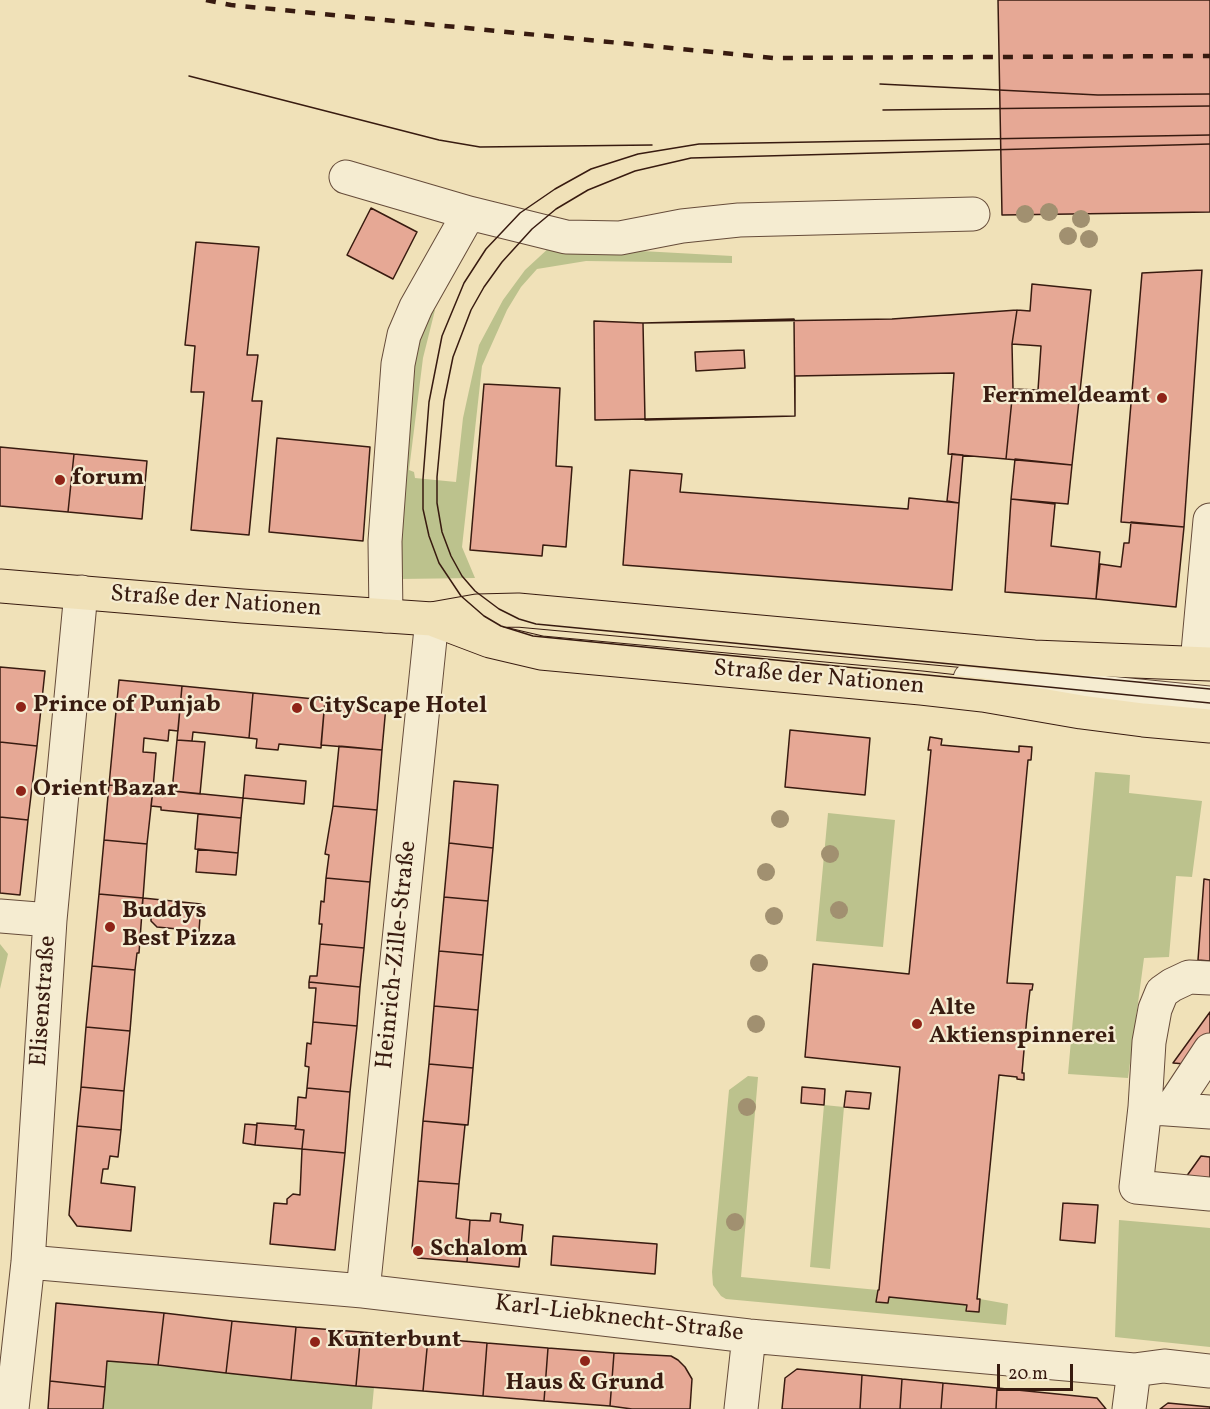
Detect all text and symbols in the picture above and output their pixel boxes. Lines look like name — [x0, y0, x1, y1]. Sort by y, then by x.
place label: Fernmeldeamt — [982, 384, 1150, 412]
marker: Fernmeldeamt — [1155, 391, 1169, 405]
place label: forum — [72, 466, 144, 494]
marker: forum — [53, 473, 67, 487]
street label: Straße der Nationen — [109, 581, 323, 625]
street label: Straße der Nationen — [712, 655, 926, 703]
place label: Prince of Punjab — [33, 693, 221, 721]
place label: CityScape Hotel — [309, 694, 487, 722]
marker: Prince of Punjab — [14, 700, 28, 714]
marker: CityScape Hotel — [290, 701, 304, 715]
place label: Orient Bazar — [33, 777, 178, 805]
marker: Orient Bazar — [14, 784, 28, 798]
street label: Heinrich-Zille-Straße — [372, 839, 424, 1071]
place label: Buddys Best Pizza — [122, 899, 236, 955]
marker: Buddys Best Pizza — [103, 920, 117, 934]
street label: Elisenstraße — [26, 935, 64, 1067]
place label: Alte Aktienspinnerei — [929, 996, 1116, 1052]
marker: Alte Aktienspinnerei — [910, 1017, 924, 1031]
place label: Schalom — [430, 1237, 528, 1265]
marker: Schalom — [411, 1244, 425, 1258]
street label: Karl-Liebknecht-Straße — [493, 1290, 745, 1350]
place label: Kunterbunt — [327, 1328, 461, 1356]
marker: Kunterbunt — [308, 1335, 322, 1349]
scale bar — [1000, 1352, 1076, 1390]
marker: Haus & Grund — [578, 1354, 592, 1368]
text: 20 m — [1008, 1362, 1048, 1387]
place label: Haus & Grund — [506, 1371, 664, 1399]

